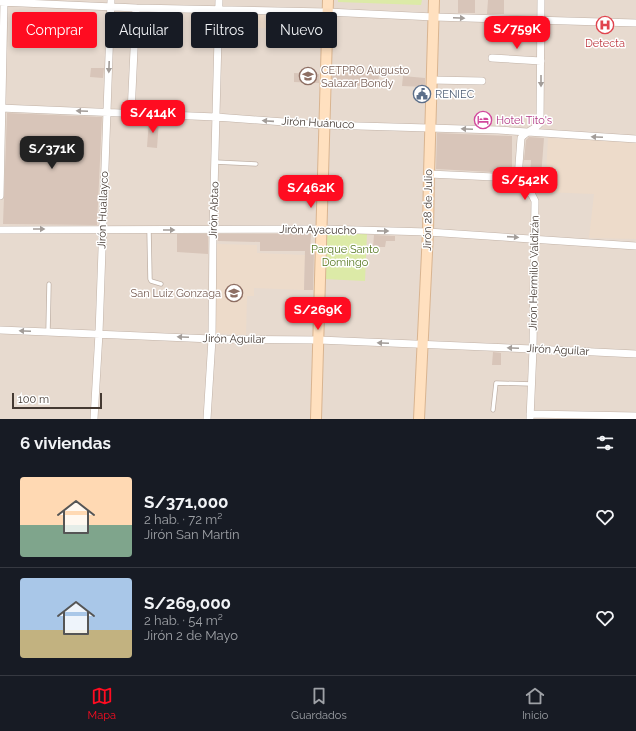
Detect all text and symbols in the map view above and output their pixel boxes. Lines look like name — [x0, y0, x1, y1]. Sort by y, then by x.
chip: Comprar — [12, 12, 97, 48]
chip: Alquilar — [105, 12, 183, 48]
chip: Filtros — [191, 12, 258, 48]
chip: Nuevo — [266, 12, 337, 48]
one-way arrow — [453, 15, 466, 21]
hospital icon: Detecta — [595, 15, 615, 35]
pin: S/759K — [484, 16, 550, 50]
text: S/759K — [493, 21, 541, 36]
place label: Detecta — [585, 37, 625, 50]
one-way arrow — [105, 61, 112, 73]
place label: CETPRO Augusto Salazar Bondy — [321, 64, 410, 90]
school or university icon: CETPRO Augusto Salazar Bondy — [298, 66, 318, 86]
one-way arrow — [538, 75, 544, 88]
public building icon: RENIEC — [412, 84, 432, 104]
place label: RENIEC — [435, 88, 475, 101]
pin: S/414K — [120, 100, 186, 134]
text: S/414K — [130, 105, 176, 120]
one-way arrow — [75, 108, 88, 114]
hotel icon: Hotel Tito's — [473, 110, 493, 130]
place label: Hotel Tito's — [496, 114, 552, 127]
street label: Jirón Huánuco — [281, 115, 355, 131]
one-way arrow — [262, 117, 274, 124]
one-way arrow — [460, 126, 473, 132]
one-way arrow — [591, 133, 603, 140]
pin: S/371K — [19, 136, 85, 170]
text: S/371K — [29, 141, 75, 156]
pin: S/542K — [492, 167, 558, 201]
street label: Jirón 28 de Julio — [421, 169, 435, 251]
street label: Jirón Huallayco — [95, 170, 111, 249]
text: S/542K — [501, 172, 549, 187]
pin: S/462K — [278, 175, 344, 209]
text: S/462K — [287, 180, 335, 195]
street label: Jirón Abtao — [207, 181, 222, 239]
street label: Jirón Hermilio Valdizán — [526, 215, 542, 331]
street label: Jirón Ayacucho — [279, 223, 357, 237]
one-way arrow — [33, 226, 46, 232]
one-way arrow — [163, 227, 176, 233]
one-way arrow — [377, 227, 389, 234]
one-way arrow — [507, 234, 519, 241]
park label: Parque Santo Domingo — [311, 243, 380, 269]
school or university icon: San Luiz Gonzaga — [224, 283, 244, 303]
place label: San Luiz Gonzaga — [131, 287, 221, 300]
pin: S/269K — [285, 297, 351, 331]
text: S/269K — [294, 302, 342, 317]
one-way arrow — [18, 328, 31, 334]
street label: Jirón Aguilar — [203, 332, 266, 346]
one-way arrow — [177, 334, 189, 341]
one-way arrow — [377, 339, 389, 346]
street label: Jirón Aguilar — [526, 342, 590, 358]
one-way arrow — [506, 345, 519, 351]
scale bar — [12, 391, 102, 410]
text: 100 m — [18, 393, 49, 406]
icon: filters — [594, 432, 616, 454]
text: 6 viviendas — [20, 433, 111, 453]
text: S/371,000 — [144, 492, 229, 512]
icon: home — [52, 493, 100, 541]
icon: heart — [594, 506, 616, 528]
text: 2 hab. · 72 m² — [144, 512, 222, 527]
text: Jirón San Martín — [144, 527, 240, 542]
text: S/269,000 — [144, 593, 231, 613]
icon: home — [52, 594, 100, 642]
icon: heart — [594, 607, 616, 629]
text: 2 hab. · 54 m² — [144, 613, 223, 628]
text: Jirón 2 de Mayo — [144, 628, 238, 643]
tab: Mapa — [88, 685, 116, 722]
tab: Guardados — [291, 685, 347, 722]
tab: Inicio — [522, 685, 548, 722]

